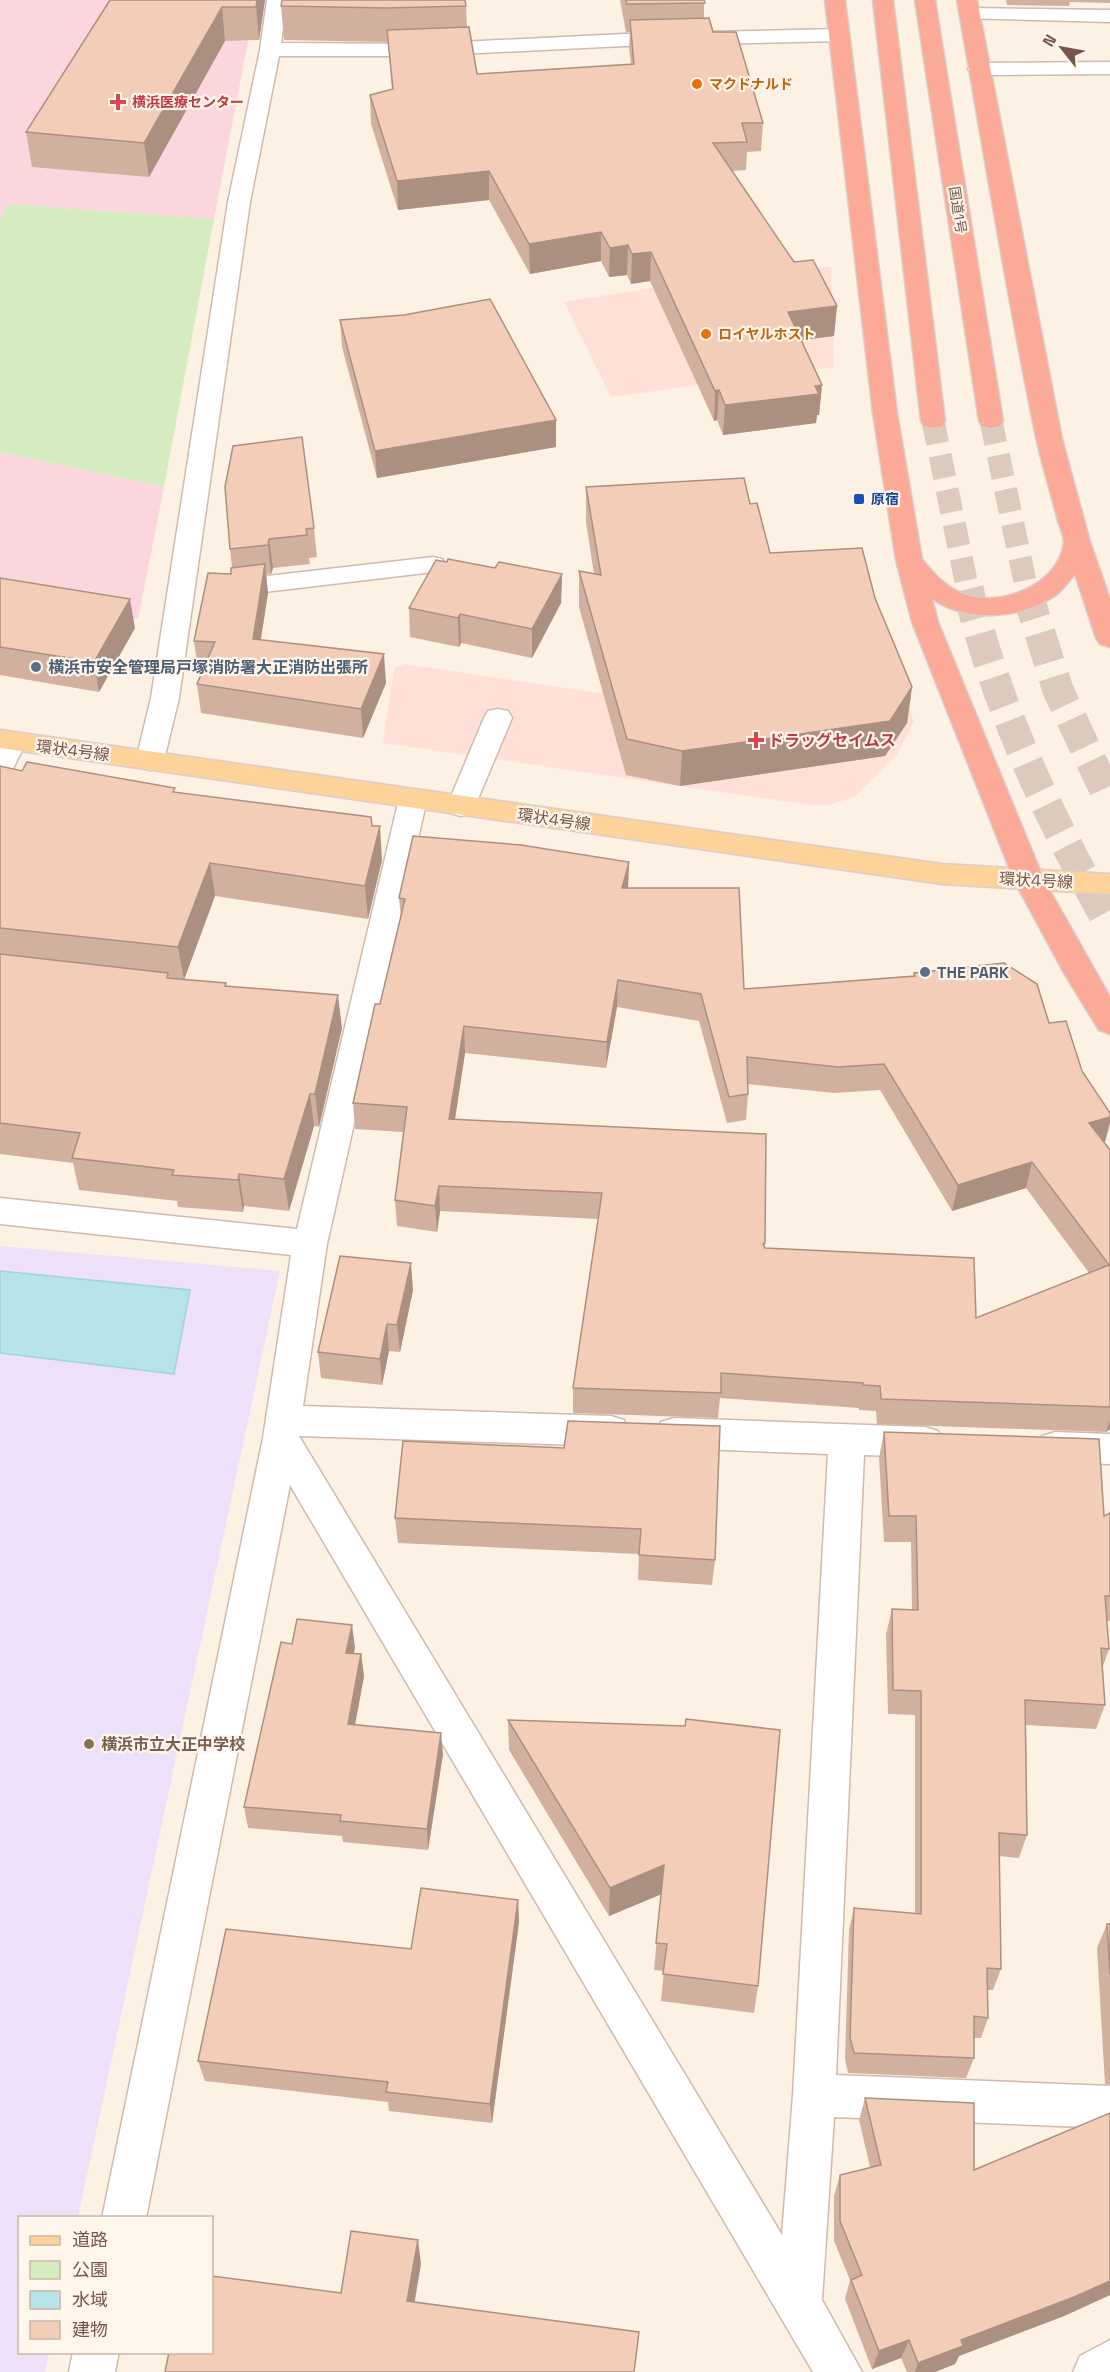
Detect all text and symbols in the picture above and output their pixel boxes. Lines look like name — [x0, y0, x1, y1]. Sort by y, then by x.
north arrow — [1032, 18, 1092, 78]
text: N — [1038, 31, 1061, 51]
place label: マクドナルド — [709, 75, 793, 93]
marker: マクドナルド — [690, 77, 704, 91]
marker: 横浜医療センター — [109, 93, 127, 111]
place label: 横浜医療センター — [132, 93, 244, 111]
street label: 国道1号 — [945, 185, 971, 235]
place label: ロイヤルホスト — [718, 325, 816, 343]
marker: ロイヤルホスト — [699, 327, 713, 341]
place label: 原宿 — [871, 490, 899, 508]
marker: 原宿 — [852, 492, 866, 506]
place label: 横浜市安全管理局戸塚消防署大正消防出張所 — [48, 657, 368, 678]
marker: 横浜市安全管理局戸塚消防署大正消防出張所 — [29, 660, 43, 674]
place label: ドラッグセイムス — [768, 730, 896, 751]
marker: ドラッグセイムス — [749, 733, 763, 747]
street label: 環状4号線 — [35, 736, 111, 765]
street label: 環状4号線 — [516, 804, 592, 835]
street label: 環状4号線 — [998, 868, 1073, 893]
place label: THE PARK — [937, 962, 1009, 983]
marker: THE PARK — [918, 965, 932, 979]
place label: 横浜市立大正中学校 — [101, 1734, 245, 1755]
marker: 横浜市立大正中学校 — [82, 1737, 96, 1751]
legend — [18, 2216, 213, 2354]
text: 道路 — [72, 2228, 108, 2251]
text: 公園 — [72, 2258, 108, 2281]
text: 水域 — [72, 2288, 108, 2311]
text: 建物 — [72, 2318, 108, 2341]

